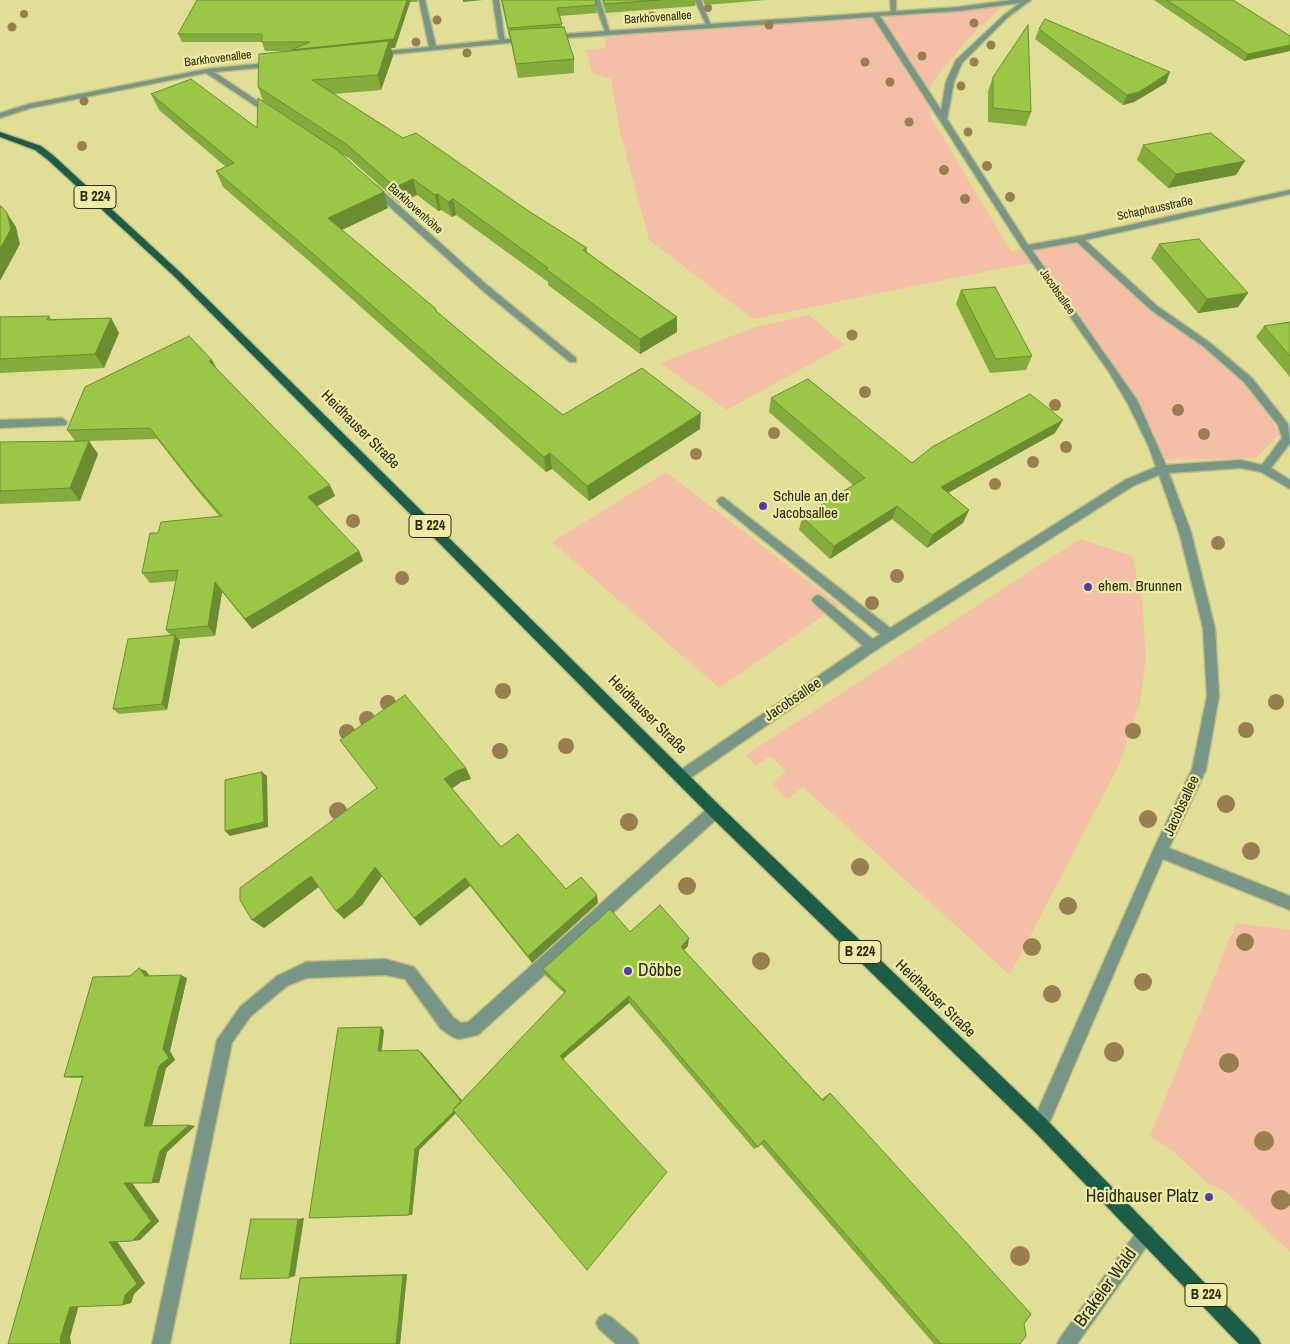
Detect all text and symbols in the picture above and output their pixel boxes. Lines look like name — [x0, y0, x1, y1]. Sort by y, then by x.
street label: Barkhovenallee — [624, 8, 692, 28]
street label: Barkhovenallee — [183, 48, 253, 70]
street label: Barkhovenhöhe — [385, 181, 445, 237]
road number: B 224 — [74, 186, 116, 208]
street label: Schaphausstraße — [1116, 194, 1194, 224]
street label: Jacobsallee — [1036, 267, 1078, 317]
street label: Heidhauser Straße — [317, 387, 403, 473]
place label: Schule an der Jacobsallee — [773, 488, 849, 523]
marker: Schule an der Jacobsallee — [757, 500, 769, 512]
road number: B 224 — [409, 514, 451, 538]
place label: ehem. Brunnen — [1098, 578, 1182, 596]
marker: ehem. Brunnen — [1082, 581, 1094, 593]
street label: Heidhauser Straße — [604, 672, 690, 758]
street label: Jacobsallee — [761, 674, 825, 726]
street label: Jacobsallee — [1160, 773, 1204, 839]
road number: B 224 — [839, 940, 881, 964]
street label: Heidhauser Straße — [891, 956, 979, 1042]
place label: Döbbe — [638, 960, 681, 982]
marker: Döbbe — [622, 965, 634, 977]
place label: Heidhauser Platz — [1086, 1186, 1199, 1208]
marker: Heidhauser Platz — [1203, 1191, 1215, 1203]
street label: Brakeler Wald — [1070, 1244, 1142, 1332]
road number: B 224 — [1185, 1284, 1227, 1306]

